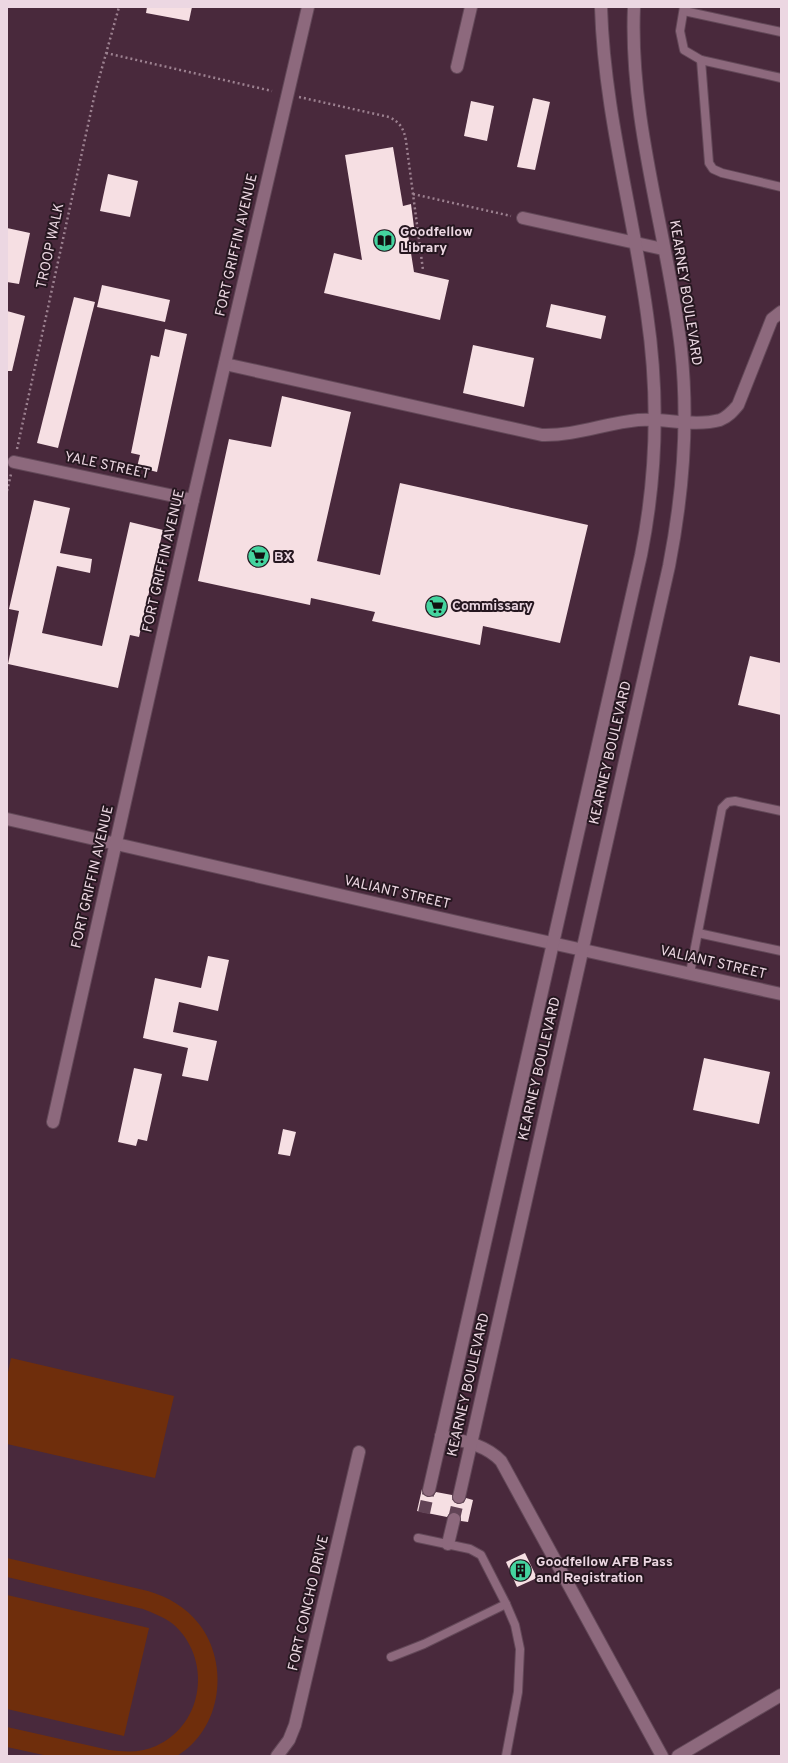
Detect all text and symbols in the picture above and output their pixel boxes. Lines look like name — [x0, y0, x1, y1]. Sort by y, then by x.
street label: FORT GRIFFIN AVENUE — [212, 172, 262, 318]
street label: TROOP WALK — [34, 202, 68, 290]
street label: KEARNEY BOULEVARD — [665, 219, 705, 367]
place label: Goodfellow Library — [400, 224, 473, 257]
library icon: Goodfellow Library — [371, 227, 397, 253]
street label: YALE STREET — [63, 449, 151, 483]
street label: FORT GRIFFIN AVENUE — [139, 488, 189, 634]
supermarket icon: BX — [245, 544, 271, 570]
place label: BX — [274, 549, 293, 566]
supermarket icon: Commissary — [423, 593, 449, 619]
place label: Commissary — [452, 598, 533, 615]
street label: KEARNEY BOULEVARD — [586, 680, 636, 826]
street label: FORT GRIFFIN AVENUE — [68, 804, 118, 950]
street label: VALIANT STREET — [342, 872, 452, 914]
street label: VALIANT STREET — [658, 942, 768, 984]
street label: KEARNEY BOULEVARD — [515, 996, 565, 1142]
street label: KEARNEY BOULEVARD — [444, 1312, 494, 1458]
street label: FORT CONCHO DRIVE — [285, 1533, 333, 1673]
place label: Goodfellow AFB Pass and Registration — [536, 1554, 673, 1587]
building icon: Goodfellow AFB Pass and Registration — [508, 1557, 534, 1583]

